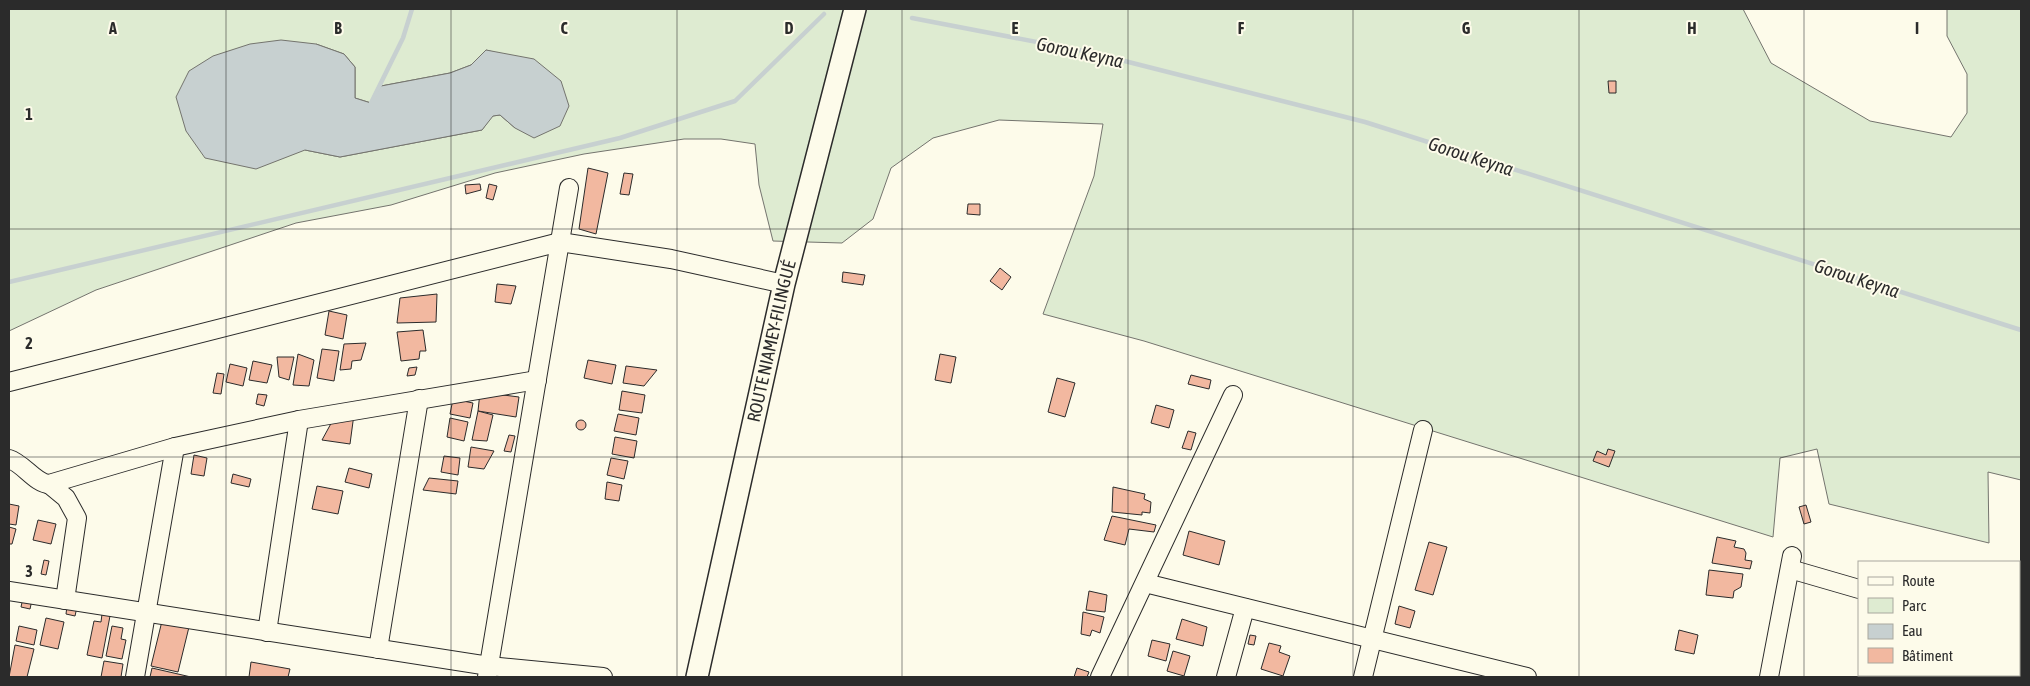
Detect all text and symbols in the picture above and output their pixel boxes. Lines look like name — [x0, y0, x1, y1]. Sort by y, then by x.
text: A — [108, 19, 117, 37]
text: B — [334, 19, 342, 37]
text: C — [560, 19, 568, 37]
text: D — [785, 19, 794, 37]
text: E — [1012, 19, 1019, 37]
text: F — [1238, 19, 1245, 37]
text: G — [1462, 19, 1471, 37]
text: H — [1687, 19, 1697, 37]
text: I — [1915, 19, 1919, 37]
water label: Gorou Keyna — [1035, 32, 1125, 72]
text: 1 — [25, 105, 33, 123]
water label: Gorou Keyna — [1426, 132, 1516, 180]
water label: Gorou Keyna — [1812, 254, 1902, 302]
street label: ROUTE NIAMEY-FILINGUÉ — [743, 258, 800, 424]
text: 2 — [25, 334, 33, 352]
legend — [1858, 561, 2020, 676]
text: 3 — [25, 562, 33, 580]
text: Route — [1902, 572, 1935, 589]
text: Parc — [1902, 597, 1926, 614]
text: Eau — [1902, 622, 1923, 639]
text: Bâtiment — [1902, 647, 1953, 664]

